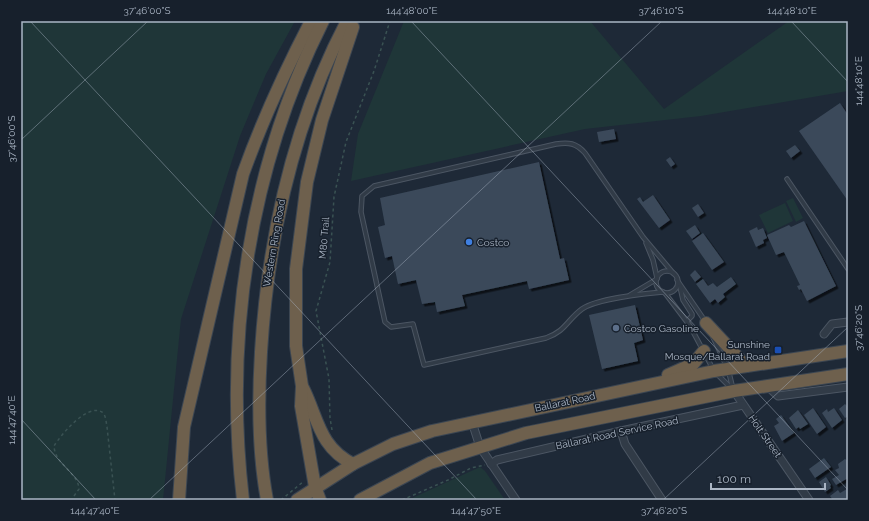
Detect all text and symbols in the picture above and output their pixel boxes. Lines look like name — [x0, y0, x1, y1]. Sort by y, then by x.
text: 37°46'00"S — [123, 5, 171, 16]
text: 144°48'00"E — [386, 5, 438, 16]
text: 37°46'10"S — [638, 5, 684, 16]
text: 144°48'10"E — [767, 5, 817, 16]
text: 144°48'10"E — [853, 56, 864, 106]
text: 37°46'00"S — [6, 115, 17, 163]
street label: Western Ring Road — [261, 198, 287, 288]
street label: M80 Trail — [317, 216, 331, 259]
marker: Costco — [464, 237, 474, 247]
place label: Costco — [477, 237, 509, 248]
text: 37°46'20"S — [853, 305, 864, 351]
marker: Costco Gasoline — [611, 323, 621, 333]
place label: Costco Gasoline — [624, 323, 699, 334]
place label: Sunshine Mosque/Ballarat Road — [665, 339, 770, 362]
marker: Sunshine Mosque/Ballarat Road — [773, 345, 783, 355]
street label: Ballarat Road — [534, 390, 596, 414]
text: 144°47'40"E — [6, 395, 17, 445]
street label: Holt Street — [746, 413, 784, 460]
street label: Ballarat Road Service Road — [555, 415, 679, 451]
scale bar — [711, 465, 825, 491]
text: 100 m — [717, 472, 751, 486]
text: 144°47'40"E — [70, 505, 120, 516]
text: 144°47'50"E — [451, 505, 501, 516]
text: 37°46'20"S — [641, 505, 687, 516]

